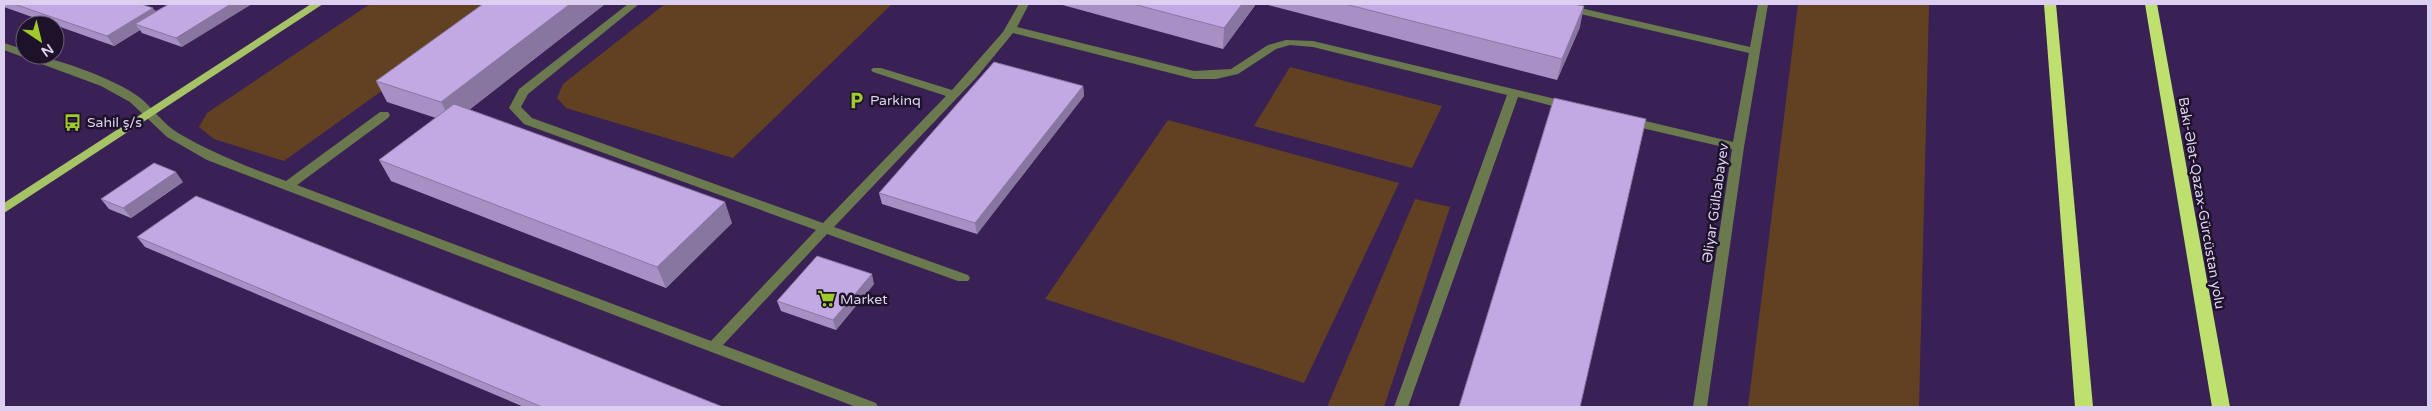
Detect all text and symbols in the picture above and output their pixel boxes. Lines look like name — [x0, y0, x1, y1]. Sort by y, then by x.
north arrow — [15, 15, 65, 65]
text: N — [38, 40, 57, 60]
parking icon: Parkinq — [846, 90, 866, 110]
place label: Parkinq — [870, 92, 921, 109]
street label: Bakı-Ələt-Qazax-Gürcüstan yolu — [2174, 96, 2229, 310]
bus stop icon: Sahil ş/s — [63, 112, 83, 132]
place label: Sahil ş/s — [87, 114, 142, 131]
street label: Əliyar Gülbabayev — [1699, 141, 1732, 264]
supermarket icon: Market — [816, 289, 836, 309]
place label: Market — [840, 291, 888, 308]

